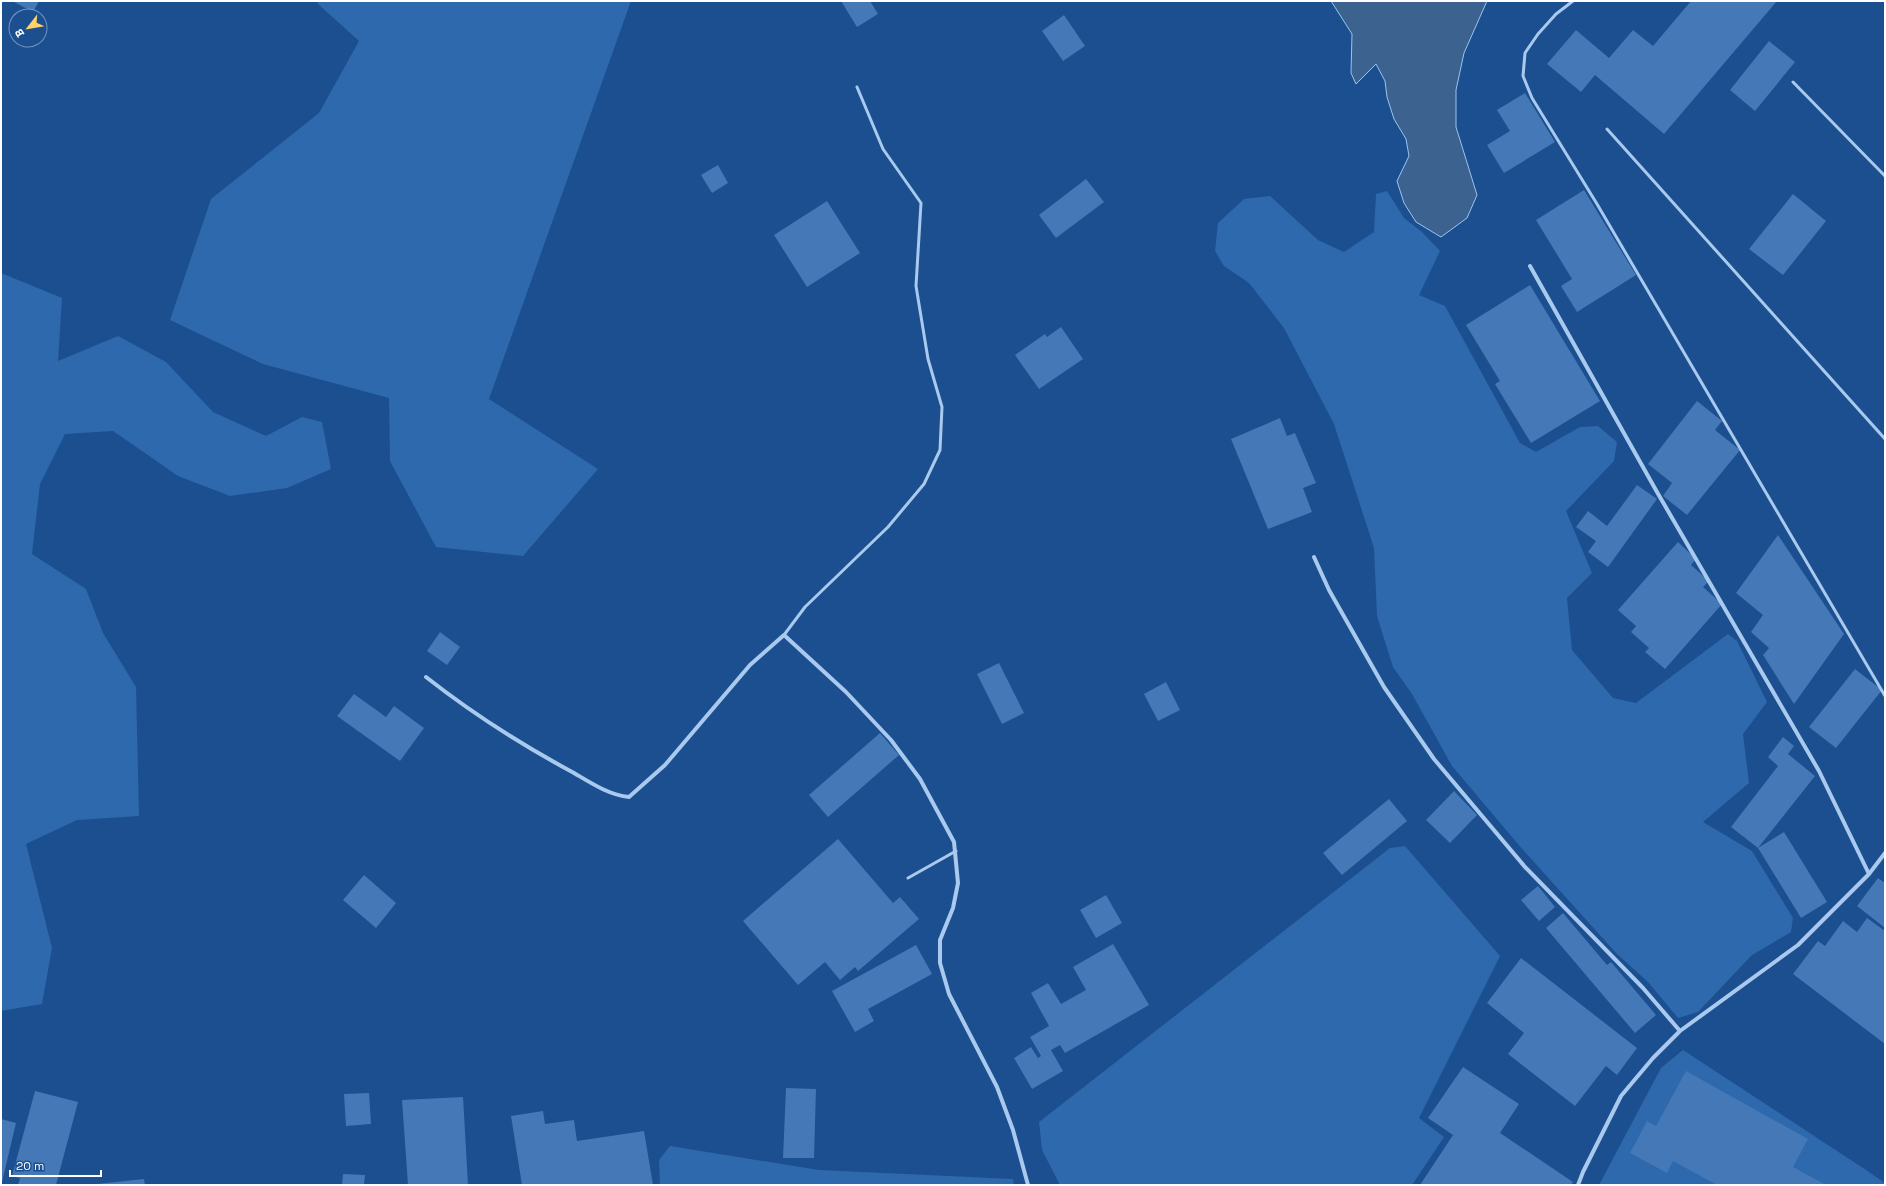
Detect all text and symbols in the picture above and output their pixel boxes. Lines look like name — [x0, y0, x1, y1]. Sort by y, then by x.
north arrow — [8, 8, 48, 48]
text: B — [12, 26, 27, 40]
scale bar — [10, 1152, 101, 1178]
text: 20 m — [16, 1158, 44, 1174]

